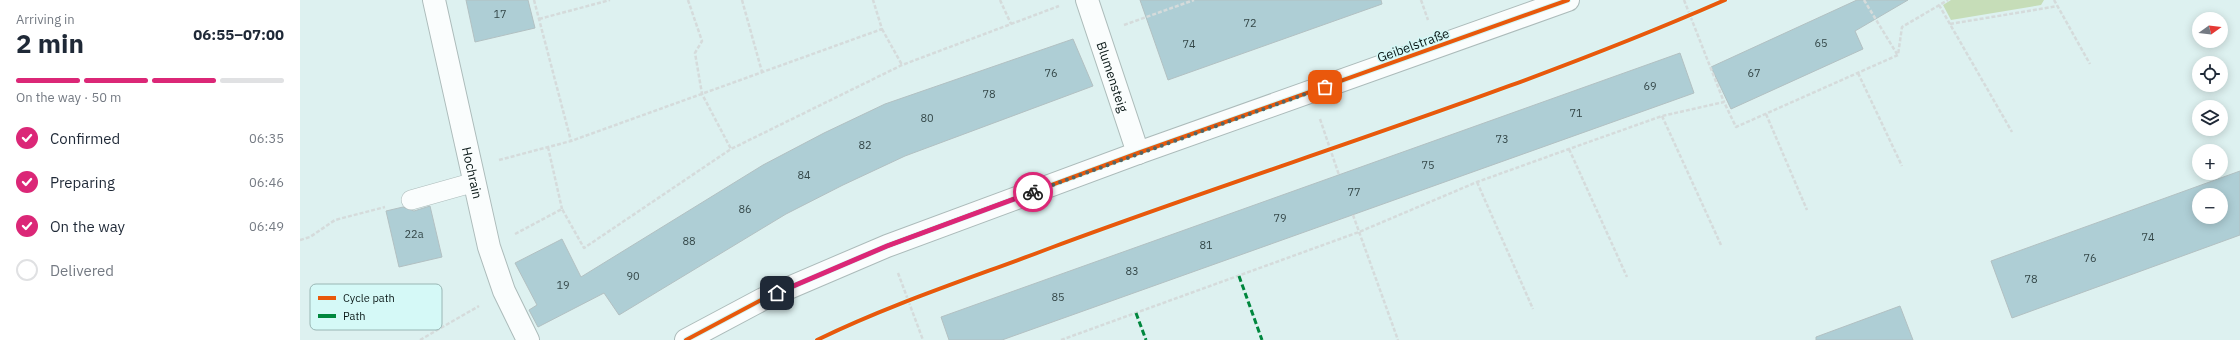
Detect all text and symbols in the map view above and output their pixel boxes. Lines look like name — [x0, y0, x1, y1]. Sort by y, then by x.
house number: 17 — [493, 7, 507, 21]
text: Arriving in — [16, 11, 75, 28]
north arrow — [2192, 12, 2228, 48]
map controls — [2192, 12, 2228, 224]
house number: 72 — [1243, 16, 1257, 30]
text: 06:55–07:00 — [193, 25, 284, 44]
street label: Geibelstraße — [1375, 25, 1452, 66]
text: 2 min — [16, 26, 84, 60]
house number: 65 — [1814, 36, 1828, 50]
house number: 74 — [1182, 37, 1196, 51]
street label: Blumensteig — [1092, 40, 1132, 115]
button: locate — [2192, 56, 2228, 92]
house number: 76 — [1044, 66, 1058, 80]
house number: 67 — [1747, 66, 1761, 80]
pin — [1308, 70, 1342, 104]
icon: bag — [1314, 76, 1336, 98]
house number: 69 — [1643, 79, 1657, 93]
house number: 78 — [982, 87, 996, 101]
text: On the way · 50 m — [16, 89, 121, 106]
button: layers — [2192, 100, 2228, 136]
house number: 71 — [1569, 106, 1583, 120]
house number: 80 — [920, 111, 934, 125]
icon: check — [16, 127, 38, 149]
text: Confirmed — [50, 129, 120, 148]
text: 06:35 — [249, 130, 284, 147]
house number: 73 — [1495, 132, 1509, 146]
house number: 82 — [858, 138, 872, 152]
button: + — [2192, 144, 2228, 180]
street label: Hochrain — [458, 145, 486, 200]
house number: 75 — [1421, 158, 1435, 172]
house number: 84 — [797, 168, 811, 182]
icon: check — [16, 171, 38, 193]
courier — [1013, 172, 1053, 212]
text: Preparing — [50, 173, 115, 192]
text: 06:46 — [249, 174, 284, 191]
icon: bike — [1022, 181, 1044, 203]
house number: 77 — [1347, 185, 1361, 199]
button: − — [2192, 188, 2228, 224]
house number: 86 — [738, 202, 752, 216]
house number: 79 — [1273, 211, 1287, 225]
icon: check — [16, 215, 38, 237]
text: On the way — [50, 217, 125, 236]
text: 06:49 — [249, 218, 284, 235]
house number: 22a — [404, 227, 424, 241]
house number: 74 — [2141, 230, 2155, 244]
house number: 88 — [682, 234, 696, 248]
house number: 81 — [1199, 238, 1213, 252]
house number: 76 — [2083, 251, 2097, 265]
text: Delivered — [50, 261, 114, 280]
house number: 83 — [1125, 264, 1139, 278]
house number: 90 — [626, 269, 640, 283]
house number: 78 — [2024, 272, 2038, 286]
pin — [760, 276, 794, 310]
house number: 19 — [556, 278, 570, 292]
icon: home — [766, 282, 788, 304]
legend — [310, 284, 442, 330]
house number: 85 — [1051, 290, 1065, 304]
text: Cycle path — [343, 291, 395, 305]
text: Path — [343, 309, 366, 323]

